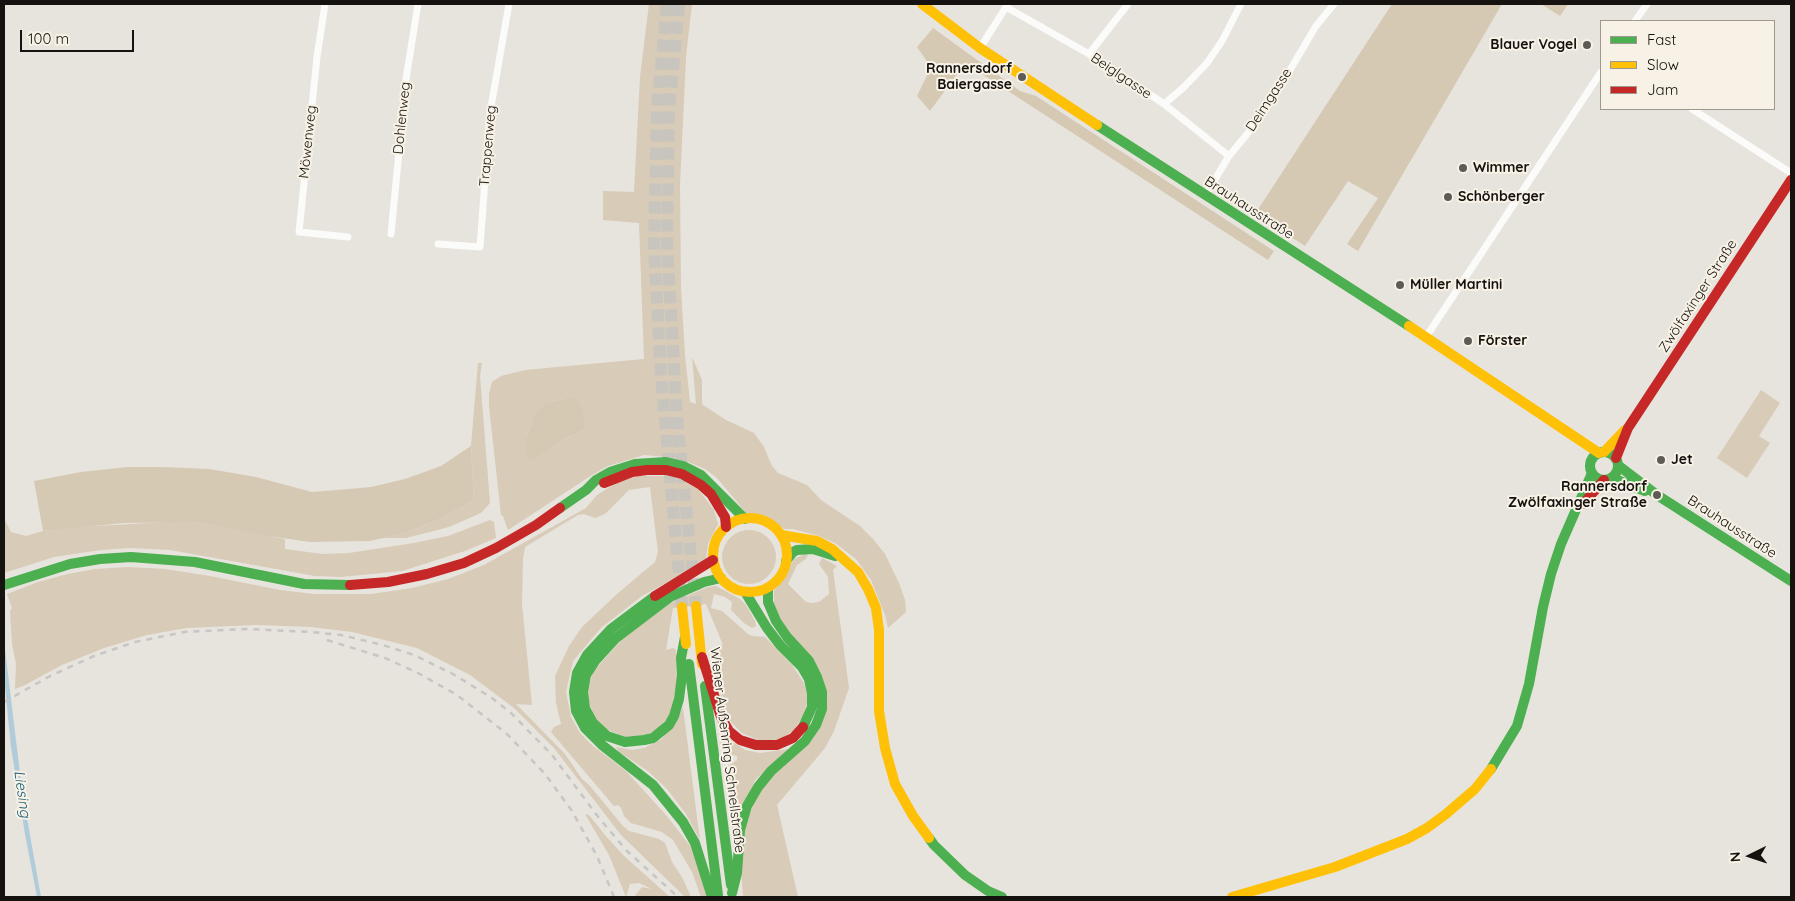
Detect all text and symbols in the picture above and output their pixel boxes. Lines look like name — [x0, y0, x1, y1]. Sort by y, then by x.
scale bar — [22, 20, 136, 52]
legend — [1600, 20, 1775, 110]
text: 100 m — [28, 29, 69, 48]
text: Fast — [1647, 30, 1676, 49]
place label: Blauer Vogel — [1490, 37, 1577, 53]
marker: Blauer Vogel — [1581, 39, 1593, 51]
street label: Beiglgasse — [1087, 49, 1155, 103]
text: Slow — [1647, 55, 1679, 74]
place label: Rannersdorf Baiergasse — [926, 61, 1012, 94]
street label: Deimgasse — [1242, 65, 1296, 135]
marker: Rannersdorf Baiergasse — [1016, 71, 1028, 83]
text: Jam — [1647, 80, 1678, 99]
street label: Dohlenweg — [390, 81, 414, 155]
street label: Möwenweg — [296, 104, 320, 180]
street label: Trappenweg — [476, 105, 500, 187]
place label: Wimmer — [1473, 160, 1530, 176]
marker: Wimmer — [1457, 162, 1469, 174]
street label: Brauhausstraße — [1201, 173, 1297, 243]
place label: Schönberger — [1458, 189, 1545, 205]
marker: Schönberger — [1442, 191, 1454, 203]
street label: Zwölfaxinger Straße — [1655, 237, 1741, 355]
place label: Müller Martini — [1410, 277, 1502, 293]
marker: Müller Martini — [1394, 279, 1406, 291]
place label: Förster — [1478, 333, 1527, 349]
marker: Förster — [1462, 335, 1474, 347]
place label: Jet — [1671, 452, 1693, 468]
marker: Jet — [1655, 454, 1667, 466]
place label: Rannersdorf Zwölfaxinger Straße — [1508, 479, 1647, 512]
marker: Rannersdorf Zwölfaxinger Straße — [1651, 489, 1663, 501]
street label: Brauhausstraße — [1684, 492, 1780, 562]
street label: Wiener Außenring Schnellstraße — [706, 646, 748, 854]
water label: Liesing — [10, 769, 34, 819]
north arrow — [1725, 831, 1775, 881]
text: N — [1726, 851, 1744, 863]

